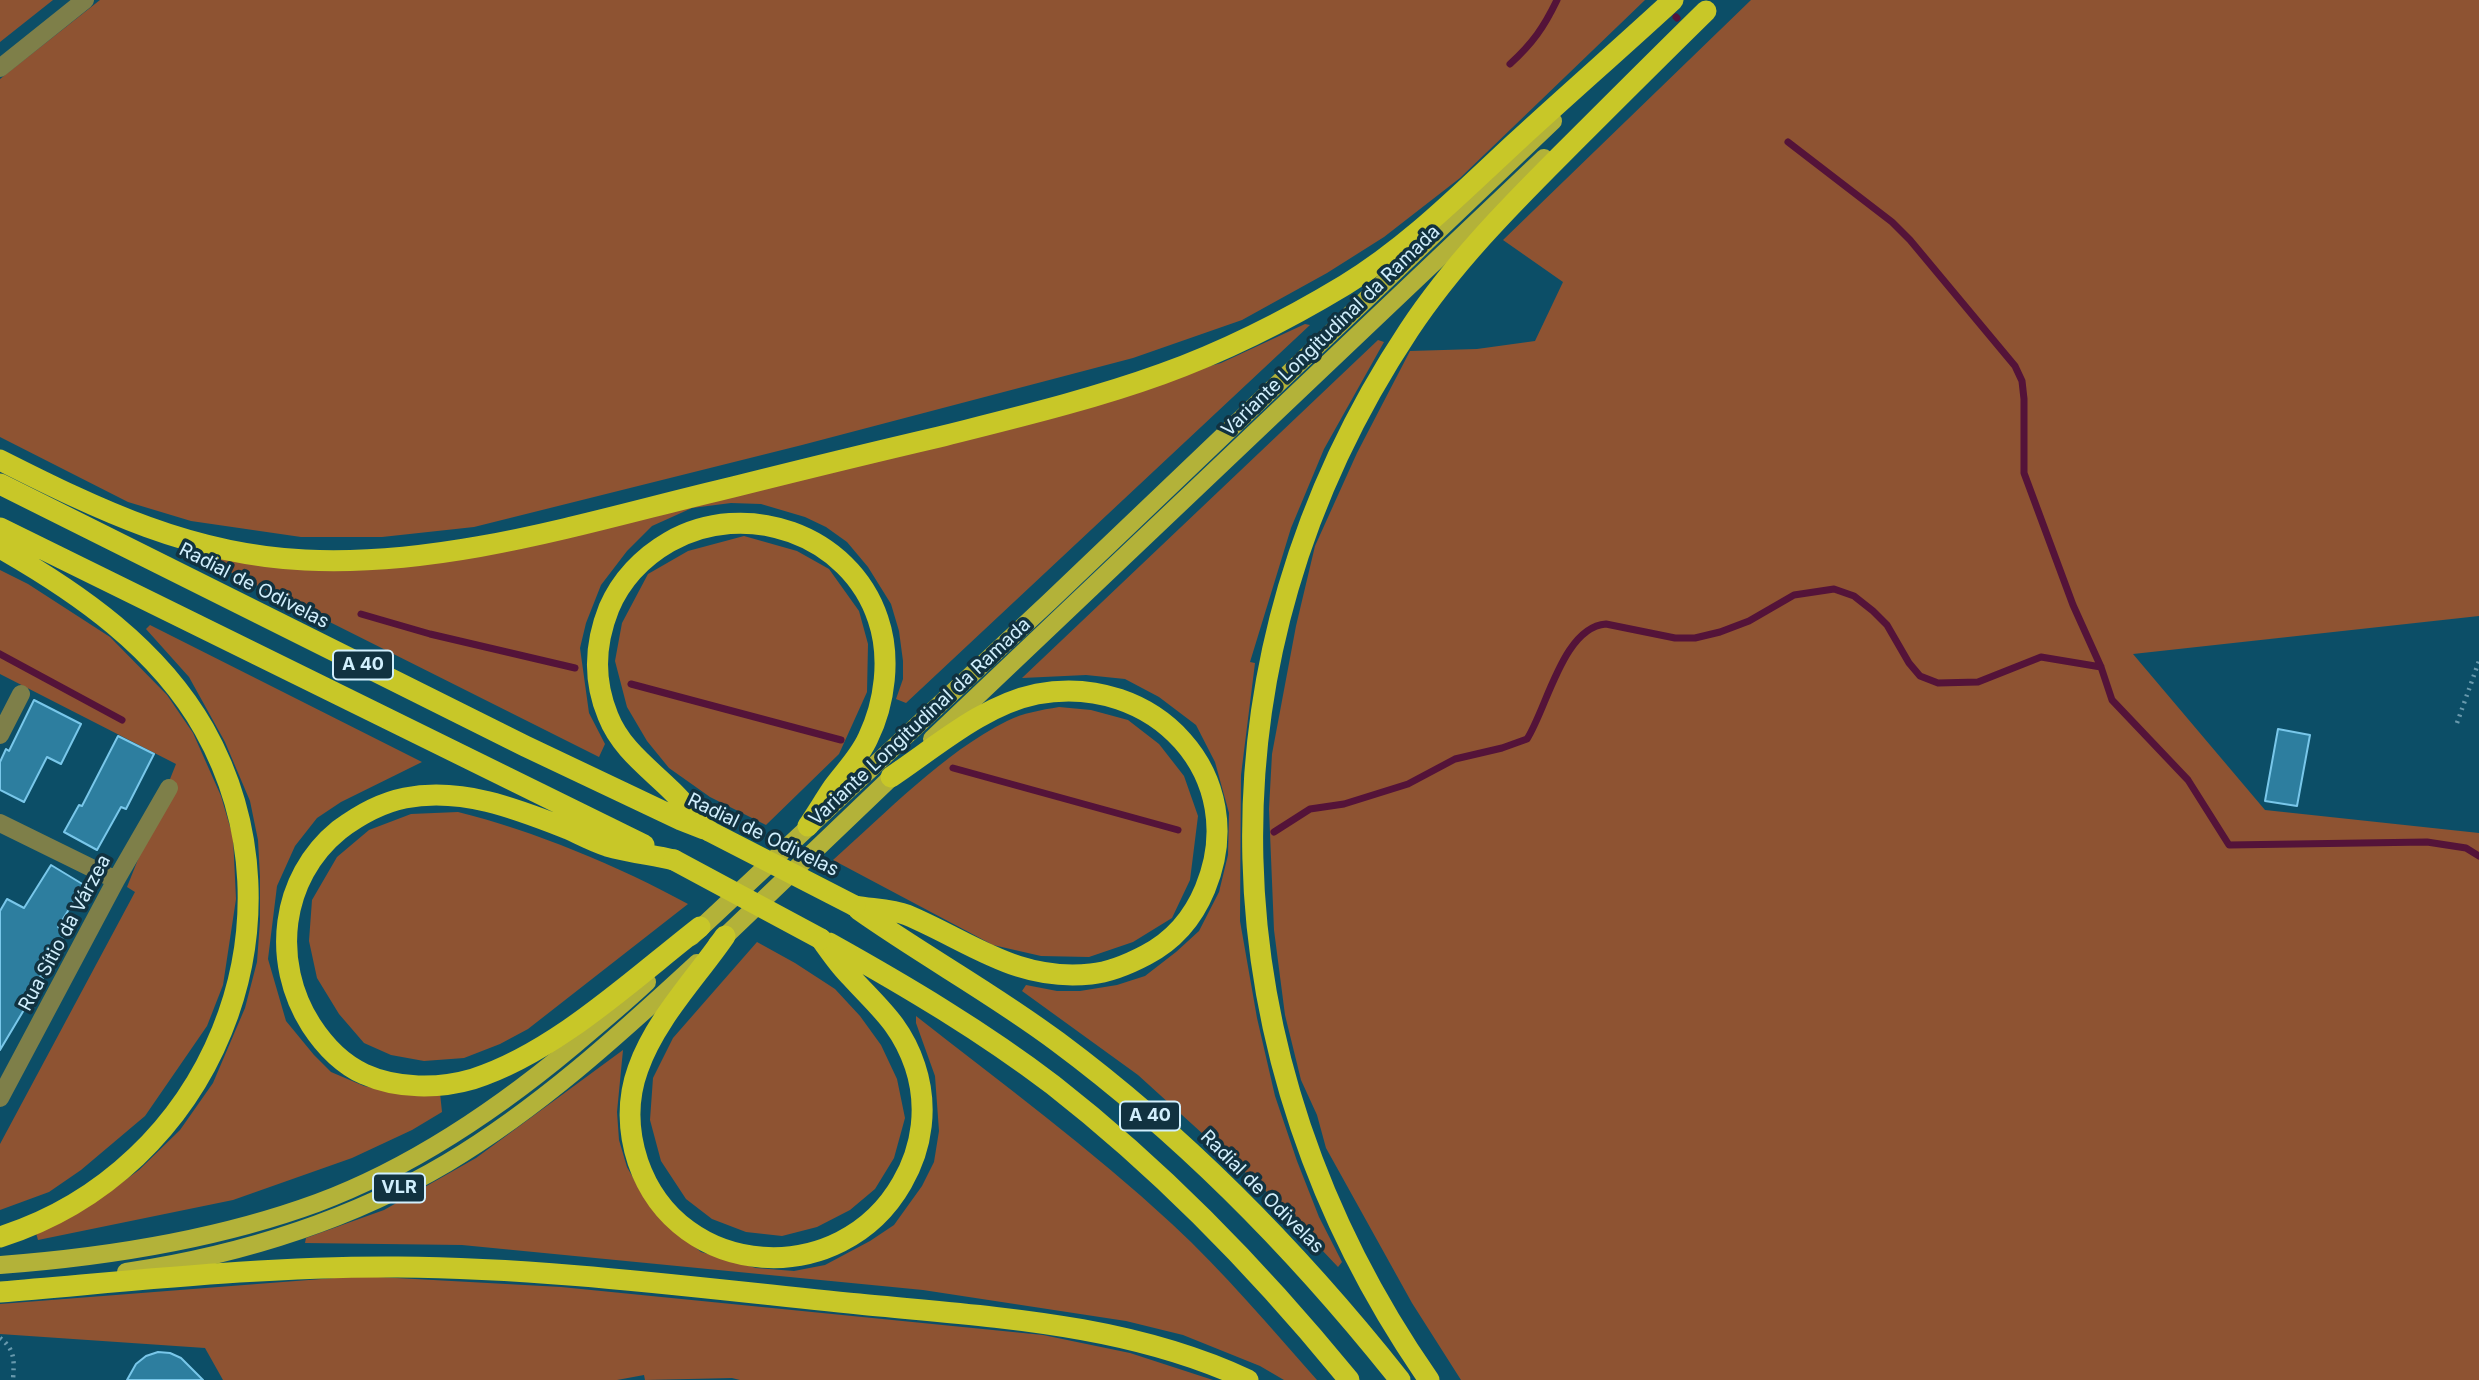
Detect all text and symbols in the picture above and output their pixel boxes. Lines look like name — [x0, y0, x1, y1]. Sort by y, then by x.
street label: Variante Longitudinal da Ramada — [1217, 221, 1445, 441]
street label: Radial de Odivelas — [175, 538, 333, 634]
street label: Variante Longitudinal da Ramada — [805, 613, 1035, 831]
road number: A 40 — [333, 650, 393, 680]
street label: Radial de Odivelas — [684, 789, 842, 881]
street label: Rua Sítio da Várzea — [14, 851, 116, 1015]
road number: A 40 — [1120, 1101, 1180, 1130]
street label: Radial de Odivelas — [1196, 1126, 1328, 1258]
road number: VLR — [373, 1174, 425, 1203]

